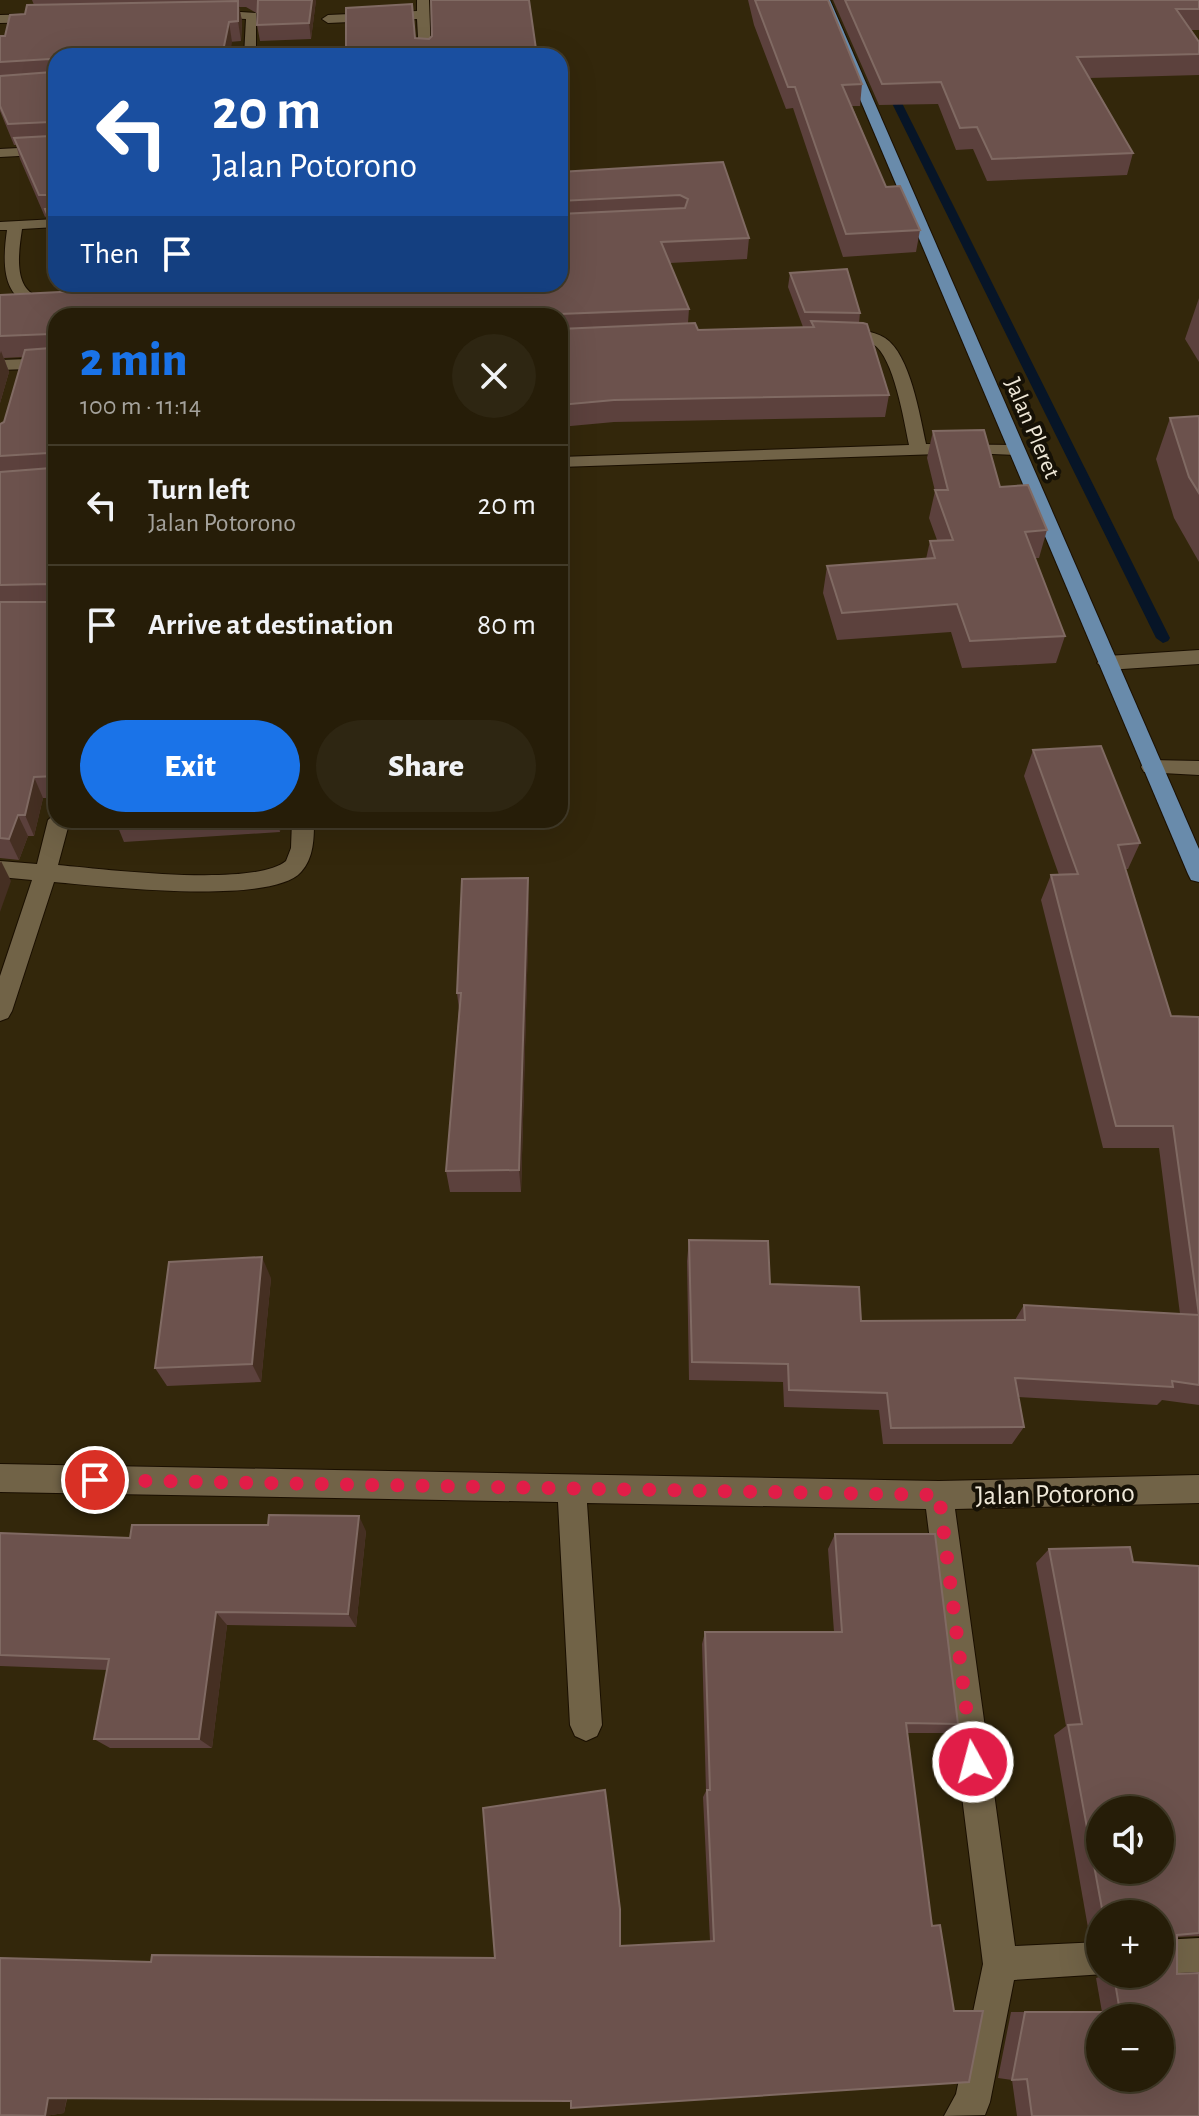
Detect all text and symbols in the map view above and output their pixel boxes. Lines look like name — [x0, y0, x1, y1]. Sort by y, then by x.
icon: left — [80, 80, 184, 184]
text: 20 m — [212, 83, 321, 139]
text: Jalan Potorono — [212, 148, 417, 184]
icon: arrive — [155, 232, 199, 276]
text: Then — [80, 239, 139, 269]
button: close — [452, 334, 536, 418]
text: 2 min — [80, 337, 188, 385]
street label: Jalan Pleret — [1000, 374, 1064, 483]
text: 100 m · 11:14 — [80, 393, 201, 419]
text: Turn left — [148, 475, 249, 505]
icon: left — [80, 483, 124, 527]
text: 20 m — [478, 490, 536, 520]
text: Jalan Potorono — [148, 510, 296, 536]
icon: arrive — [80, 603, 124, 647]
text: Arrive at destination — [148, 610, 394, 640]
text: 80 m — [477, 610, 536, 640]
button: Exit — [80, 720, 300, 812]
button: Share — [316, 720, 536, 812]
pin — [61, 1446, 129, 1514]
icon: arrive — [73, 1458, 117, 1502]
street label: Jalan Potorono — [975, 1480, 1135, 1510]
position arrow — [931, 1720, 1015, 1804]
map controls — [1086, 1796, 1174, 2092]
button: sound — [1086, 1796, 1174, 1884]
button: + — [1086, 1900, 1174, 1988]
button: − — [1086, 2004, 1174, 2092]

